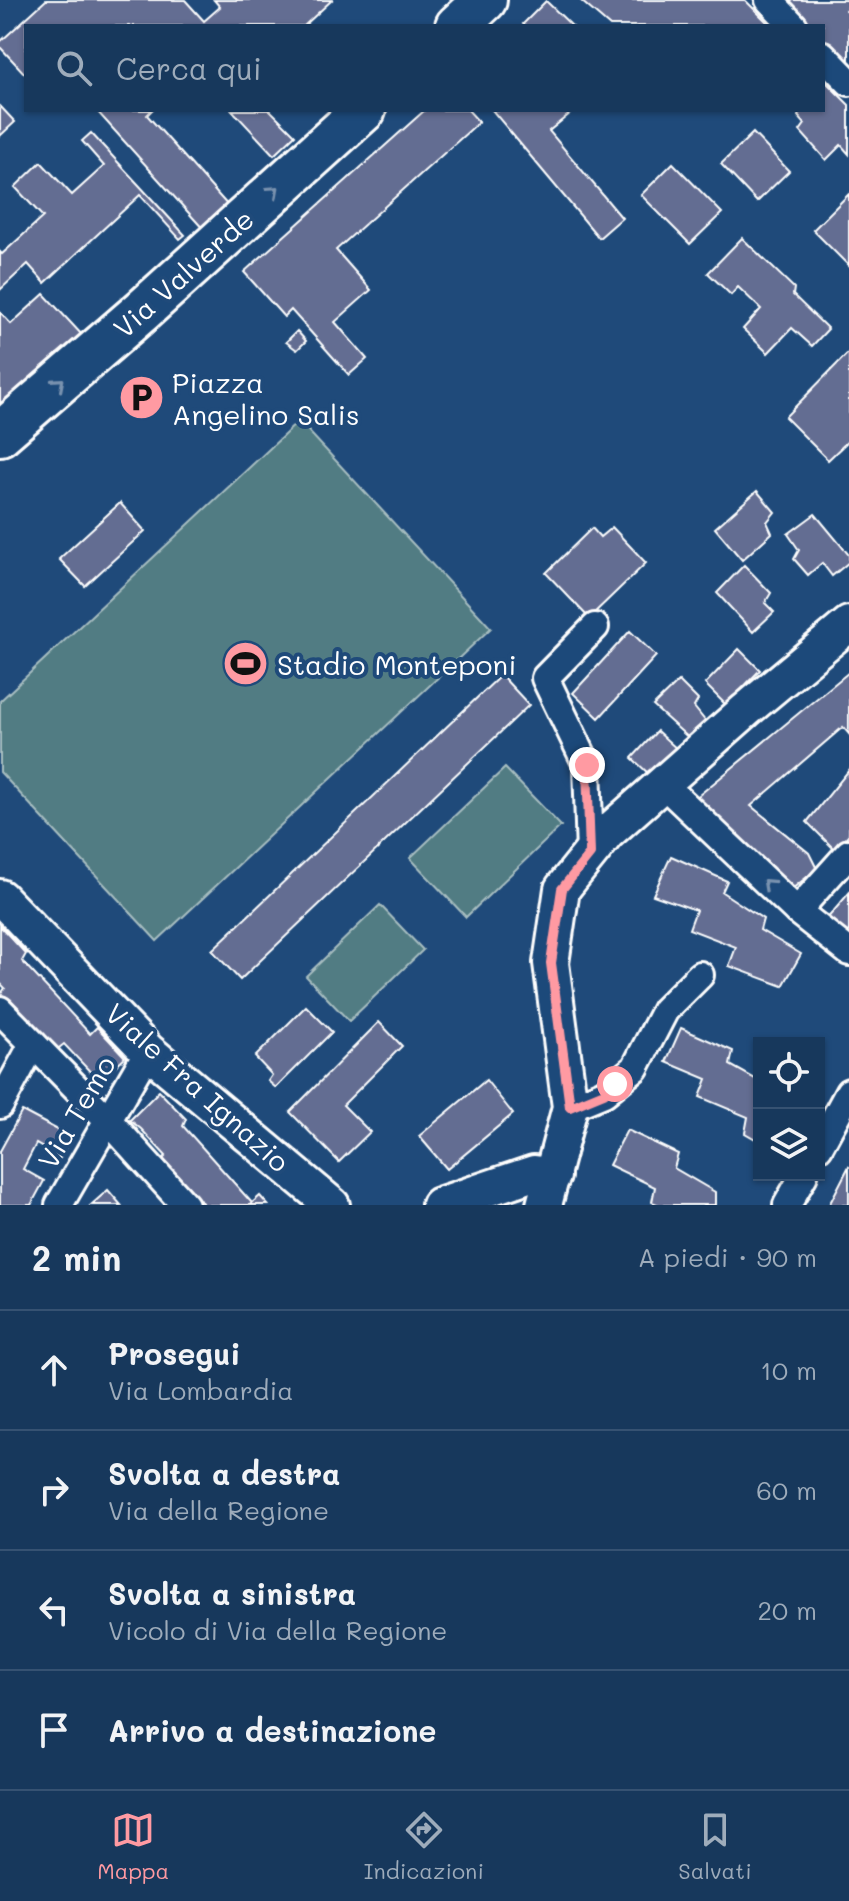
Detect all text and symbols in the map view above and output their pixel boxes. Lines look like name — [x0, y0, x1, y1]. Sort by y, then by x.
search box — [24, 24, 825, 112]
icon: search — [52, 46, 96, 90]
text: Cerca qui — [116, 48, 262, 88]
one-way arrow — [265, 187, 280, 201]
street label: Via Valverde — [105, 200, 261, 346]
place label: Piazza Angelino Salis — [172, 364, 360, 432]
parking icon: Piazza Angelino Salis — [117, 374, 165, 422]
one-way arrow — [50, 378, 64, 392]
sports icon: Stadio Monteponi — [222, 640, 270, 688]
place label: Stadio Monteponi — [277, 646, 516, 682]
route end — [569, 747, 605, 783]
one-way arrow — [763, 879, 777, 893]
street label: Viale Fra Ignazio — [98, 995, 298, 1179]
map controls — [753, 1037, 825, 1181]
button: locate — [753, 1037, 825, 1109]
street label: Via Temo — [29, 1049, 123, 1175]
route start — [597, 1066, 633, 1102]
button: layers — [753, 1109, 825, 1181]
text: 2 min — [32, 1235, 121, 1280]
text: A piedi · 90 m — [638, 1240, 817, 1274]
text: Prosegui — [108, 1333, 241, 1373]
icon: ahead — [32, 1348, 76, 1392]
text: 10 m — [760, 1353, 817, 1387]
text: Via Lombardia — [108, 1373, 293, 1407]
text: Svolta a destra — [108, 1453, 340, 1493]
icon: right — [32, 1468, 76, 1512]
text: 60 m — [756, 1473, 817, 1507]
text: Via della Regione — [108, 1493, 329, 1527]
text: Svolta a sinistra — [108, 1573, 356, 1613]
icon: left — [32, 1588, 76, 1632]
text: 20 m — [757, 1593, 817, 1627]
text: Vicolo di Via della Regione — [108, 1613, 447, 1647]
icon: arrive — [32, 1708, 76, 1752]
text: Arrivo a destinazione — [108, 1710, 436, 1750]
tab: Mappa — [97, 1808, 169, 1885]
tab: Indicazioni — [364, 1808, 484, 1885]
tab: Salvati — [678, 1808, 752, 1885]

